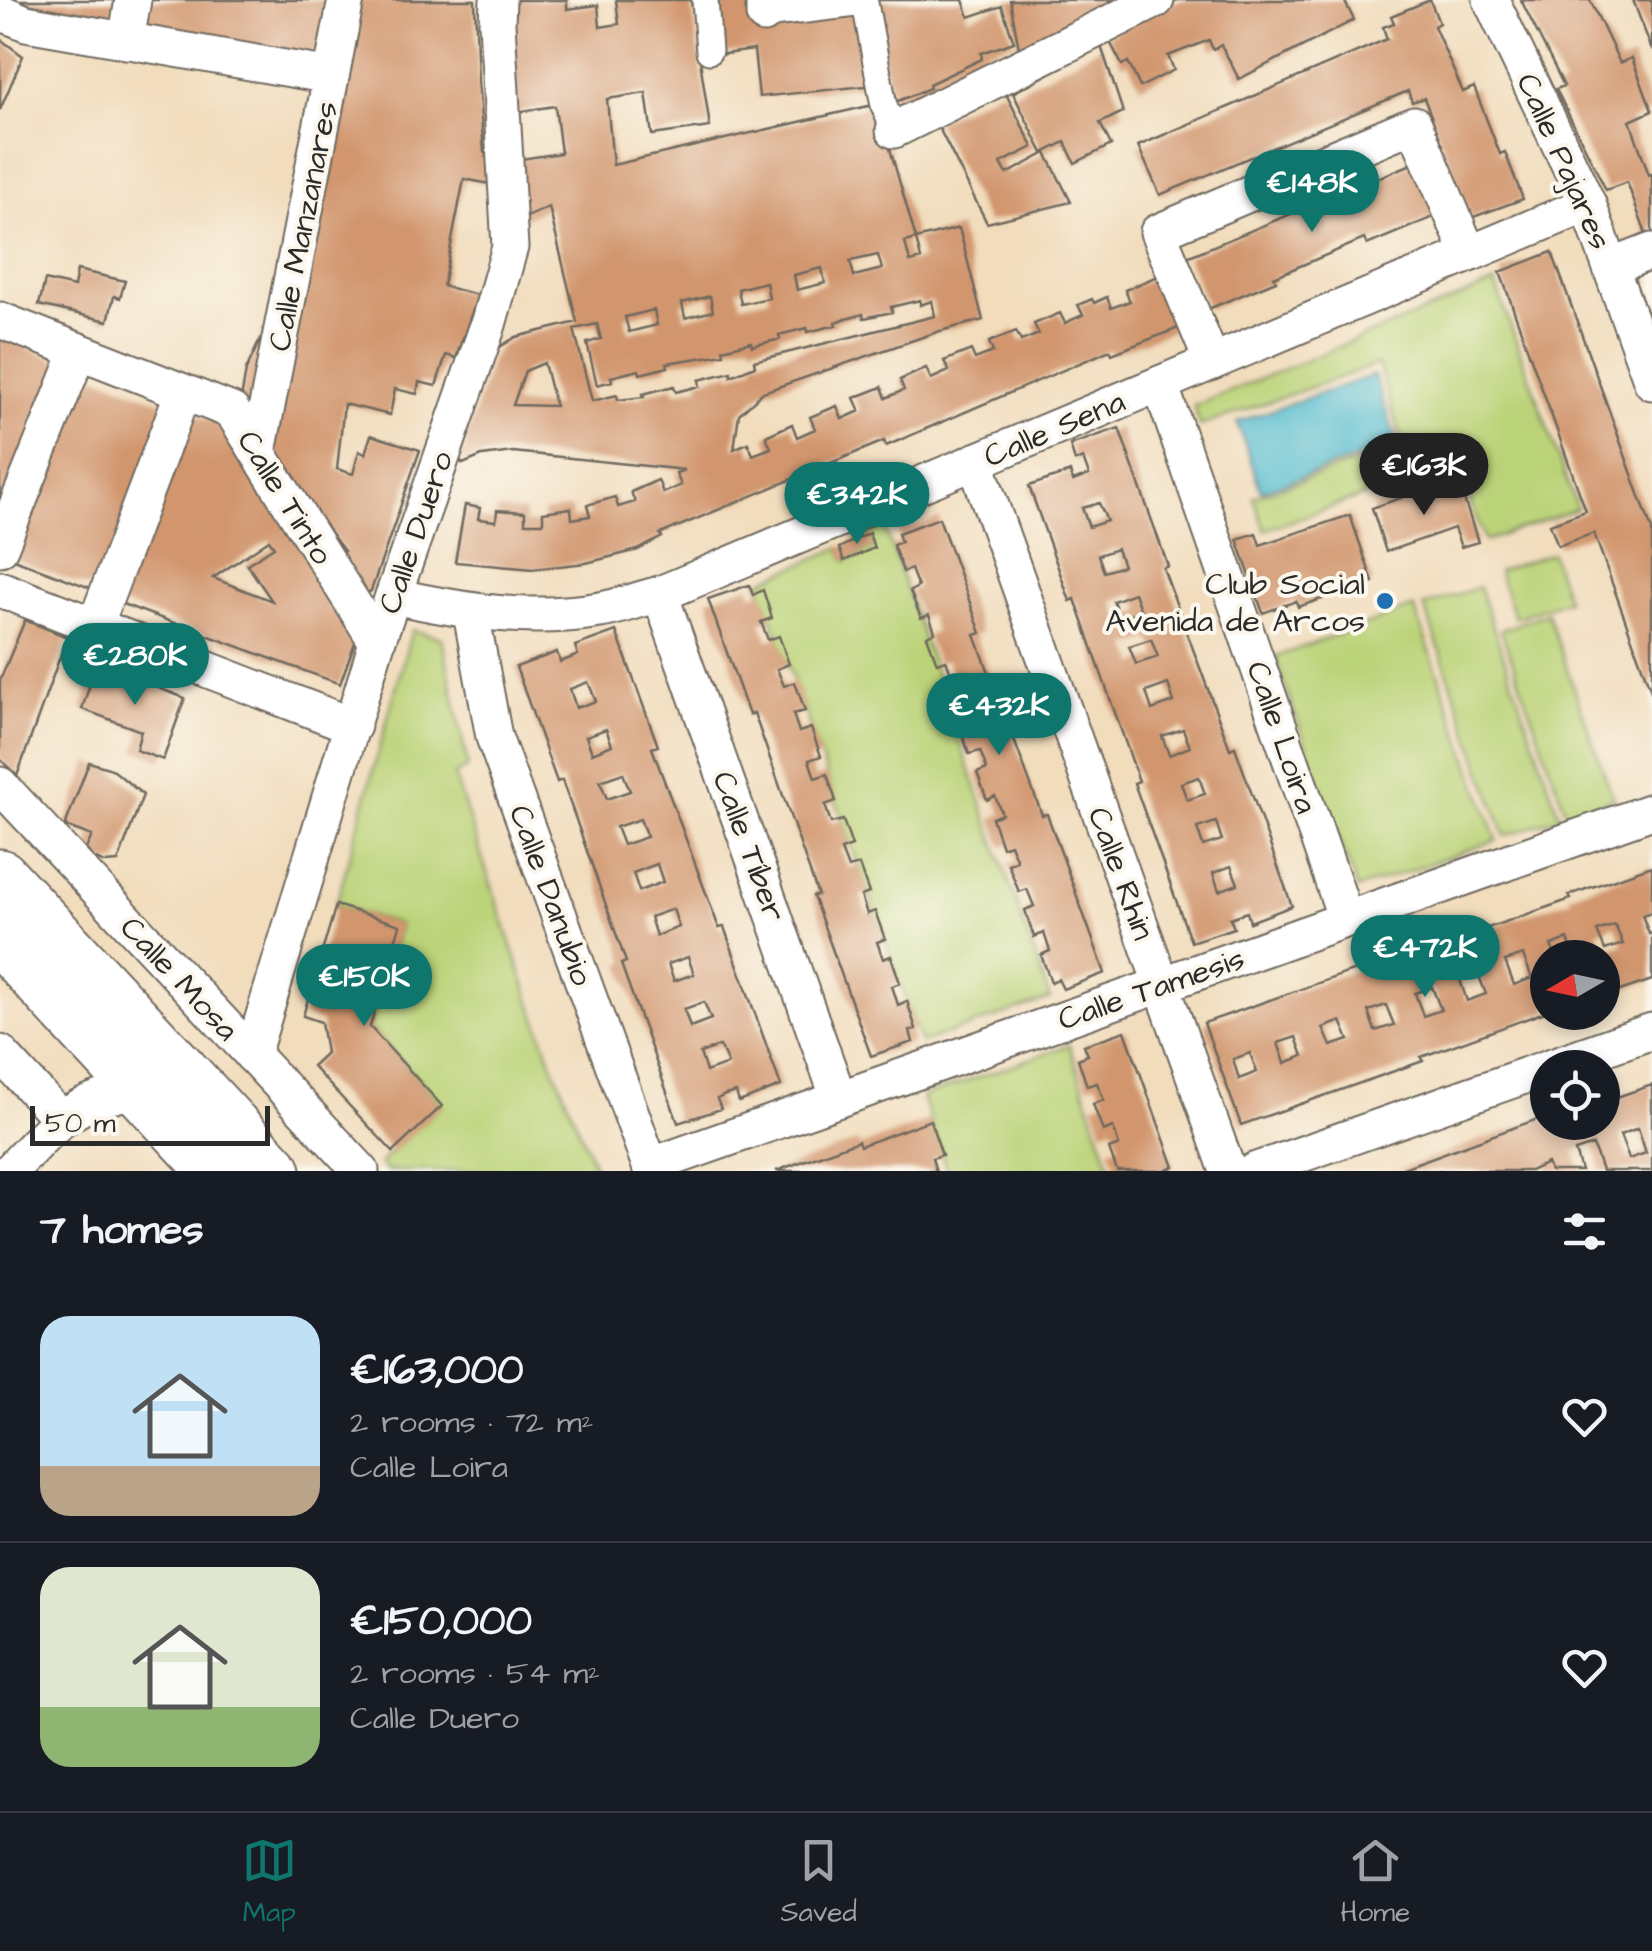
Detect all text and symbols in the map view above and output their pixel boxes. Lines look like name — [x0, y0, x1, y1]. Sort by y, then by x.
street label: Calle Pajares — [1505, 66, 1623, 257]
street label: Calle Manzanares — [257, 98, 350, 355]
pin: €148K — [1242, 150, 1382, 235]
text: €148K — [1266, 160, 1358, 205]
street label: Calle Sena — [977, 380, 1132, 479]
street label: Calle Tinto — [226, 422, 344, 574]
pin: €163K — [1354, 433, 1494, 518]
text: €163K — [1381, 443, 1467, 488]
street label: Calle Duero — [368, 445, 465, 620]
pin: €342K — [787, 462, 927, 547]
text: €342K — [806, 472, 908, 517]
place label: Club Social Avenida de Arcos — [1105, 562, 1365, 644]
marker: Club Social Avenida de Arcos — [1374, 590, 1396, 612]
pin: €280K — [65, 623, 205, 708]
text: €280K — [83, 633, 187, 678]
street label: Calle Loira — [1235, 655, 1329, 820]
pin: €432K — [929, 673, 1069, 758]
text: €432K — [948, 683, 1050, 728]
street label: Calle Tíber — [701, 765, 797, 928]
street label: Calle Danubio — [497, 799, 604, 992]
street label: Calle Rhin — [1076, 801, 1165, 946]
street label: Calle Mosa — [109, 907, 249, 1051]
pin: €472K — [1355, 915, 1495, 1000]
text: €472K — [1373, 925, 1477, 970]
street label: Calle Tamesis — [1052, 936, 1251, 1042]
north arrow — [1530, 940, 1620, 1030]
map controls — [1530, 940, 1620, 1140]
pin: €150K — [294, 944, 434, 1029]
text: €150K — [318, 954, 410, 999]
button: locate — [1530, 1050, 1620, 1140]
scale bar — [30, 1101, 270, 1146]
text: 50 m — [45, 1104, 116, 1143]
text: 7 homes — [40, 1202, 204, 1260]
icon: filters — [1557, 1204, 1612, 1259]
text: €163,000 — [350, 1342, 523, 1400]
icon: home — [120, 1356, 240, 1476]
icon: heart — [1557, 1389, 1612, 1444]
text: 2 rooms · 72 m² — [350, 1400, 594, 1445]
text: Calle Loira — [350, 1445, 508, 1490]
text: €150,000 — [350, 1593, 532, 1651]
icon: home — [120, 1607, 240, 1727]
icon: heart — [1557, 1640, 1612, 1695]
text: 2 rooms · 54 m² — [350, 1651, 600, 1696]
text: Calle Duero — [350, 1696, 519, 1741]
tab: Map — [242, 1833, 297, 1932]
tab: Saved — [781, 1833, 857, 1932]
tab: Home — [1340, 1833, 1410, 1932]

